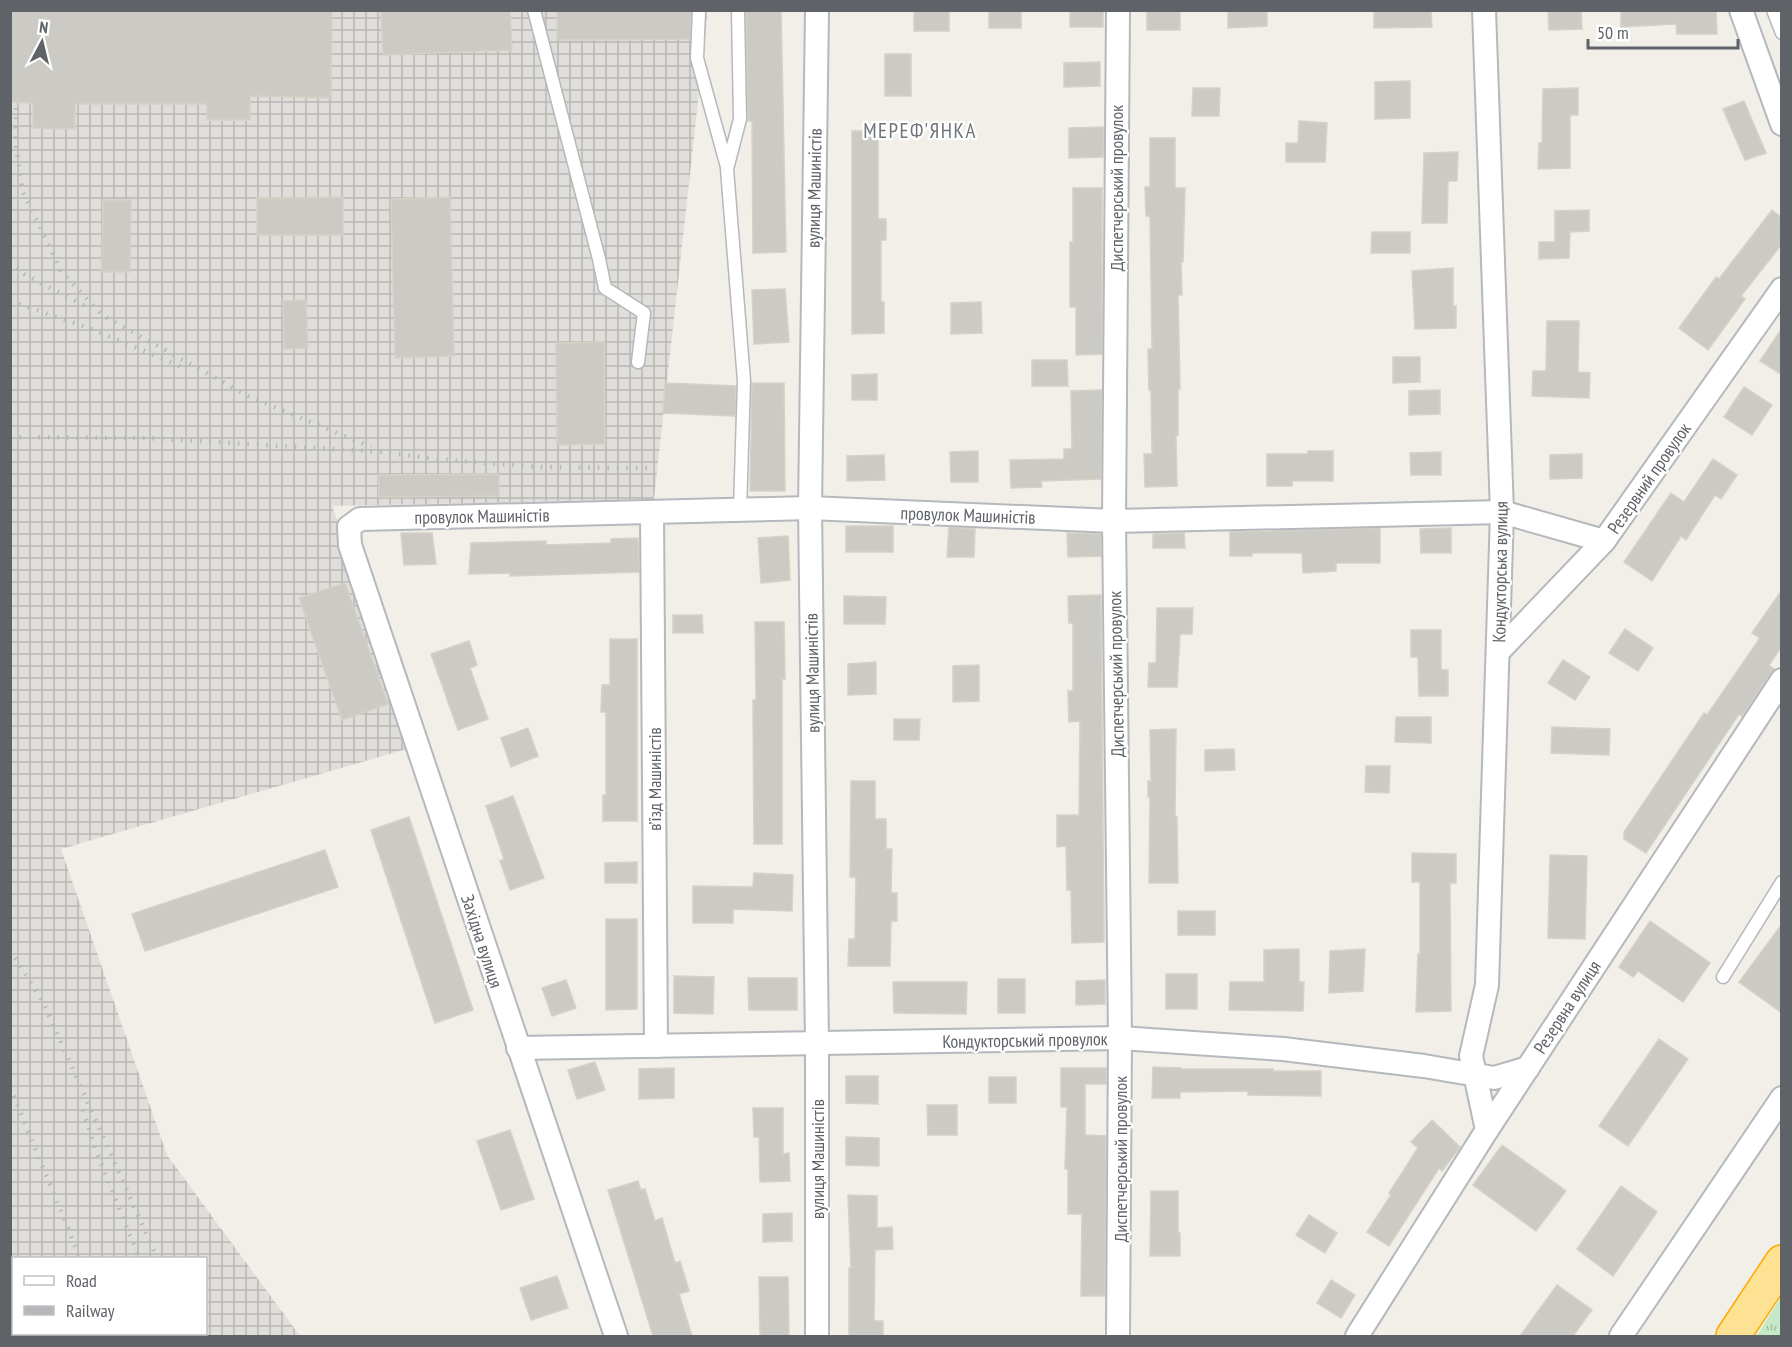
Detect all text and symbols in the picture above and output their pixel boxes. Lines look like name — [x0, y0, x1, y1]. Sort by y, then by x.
north arrow — [12, 12, 72, 72]
scale bar — [1588, 12, 1738, 50]
text: N — [38, 17, 49, 38]
text: 50 m — [1597, 21, 1629, 44]
street label: Диспетчерський провулок — [1105, 105, 1128, 271]
district label: МЕРЕФ'ЯНКА — [863, 117, 977, 144]
street label: вулиця Машиністів — [801, 128, 827, 248]
street label: Резервний провулок — [1602, 418, 1696, 538]
street label: провулок Машиністів — [900, 501, 1036, 529]
street label: Кондукторська вулиця — [1487, 501, 1513, 643]
street label: провулок Машиністів — [414, 503, 550, 529]
street label: Диспетчерський провулок — [1103, 591, 1129, 757]
street label: вулиця Машиністів — [799, 613, 825, 733]
street label: в’їзд Машиністів — [643, 727, 666, 831]
street label: Західна вулиця — [456, 891, 508, 991]
street label: Резервна вулиця — [1528, 956, 1606, 1058]
street label: Кондукторський провулок — [942, 1027, 1108, 1053]
street label: Диспетчерський провулок — [1109, 1076, 1132, 1242]
street label: вулиця Машиністів — [806, 1099, 829, 1219]
legend — [12, 1257, 207, 1335]
text: Road — [66, 1269, 97, 1292]
text: Railway — [66, 1299, 115, 1322]

